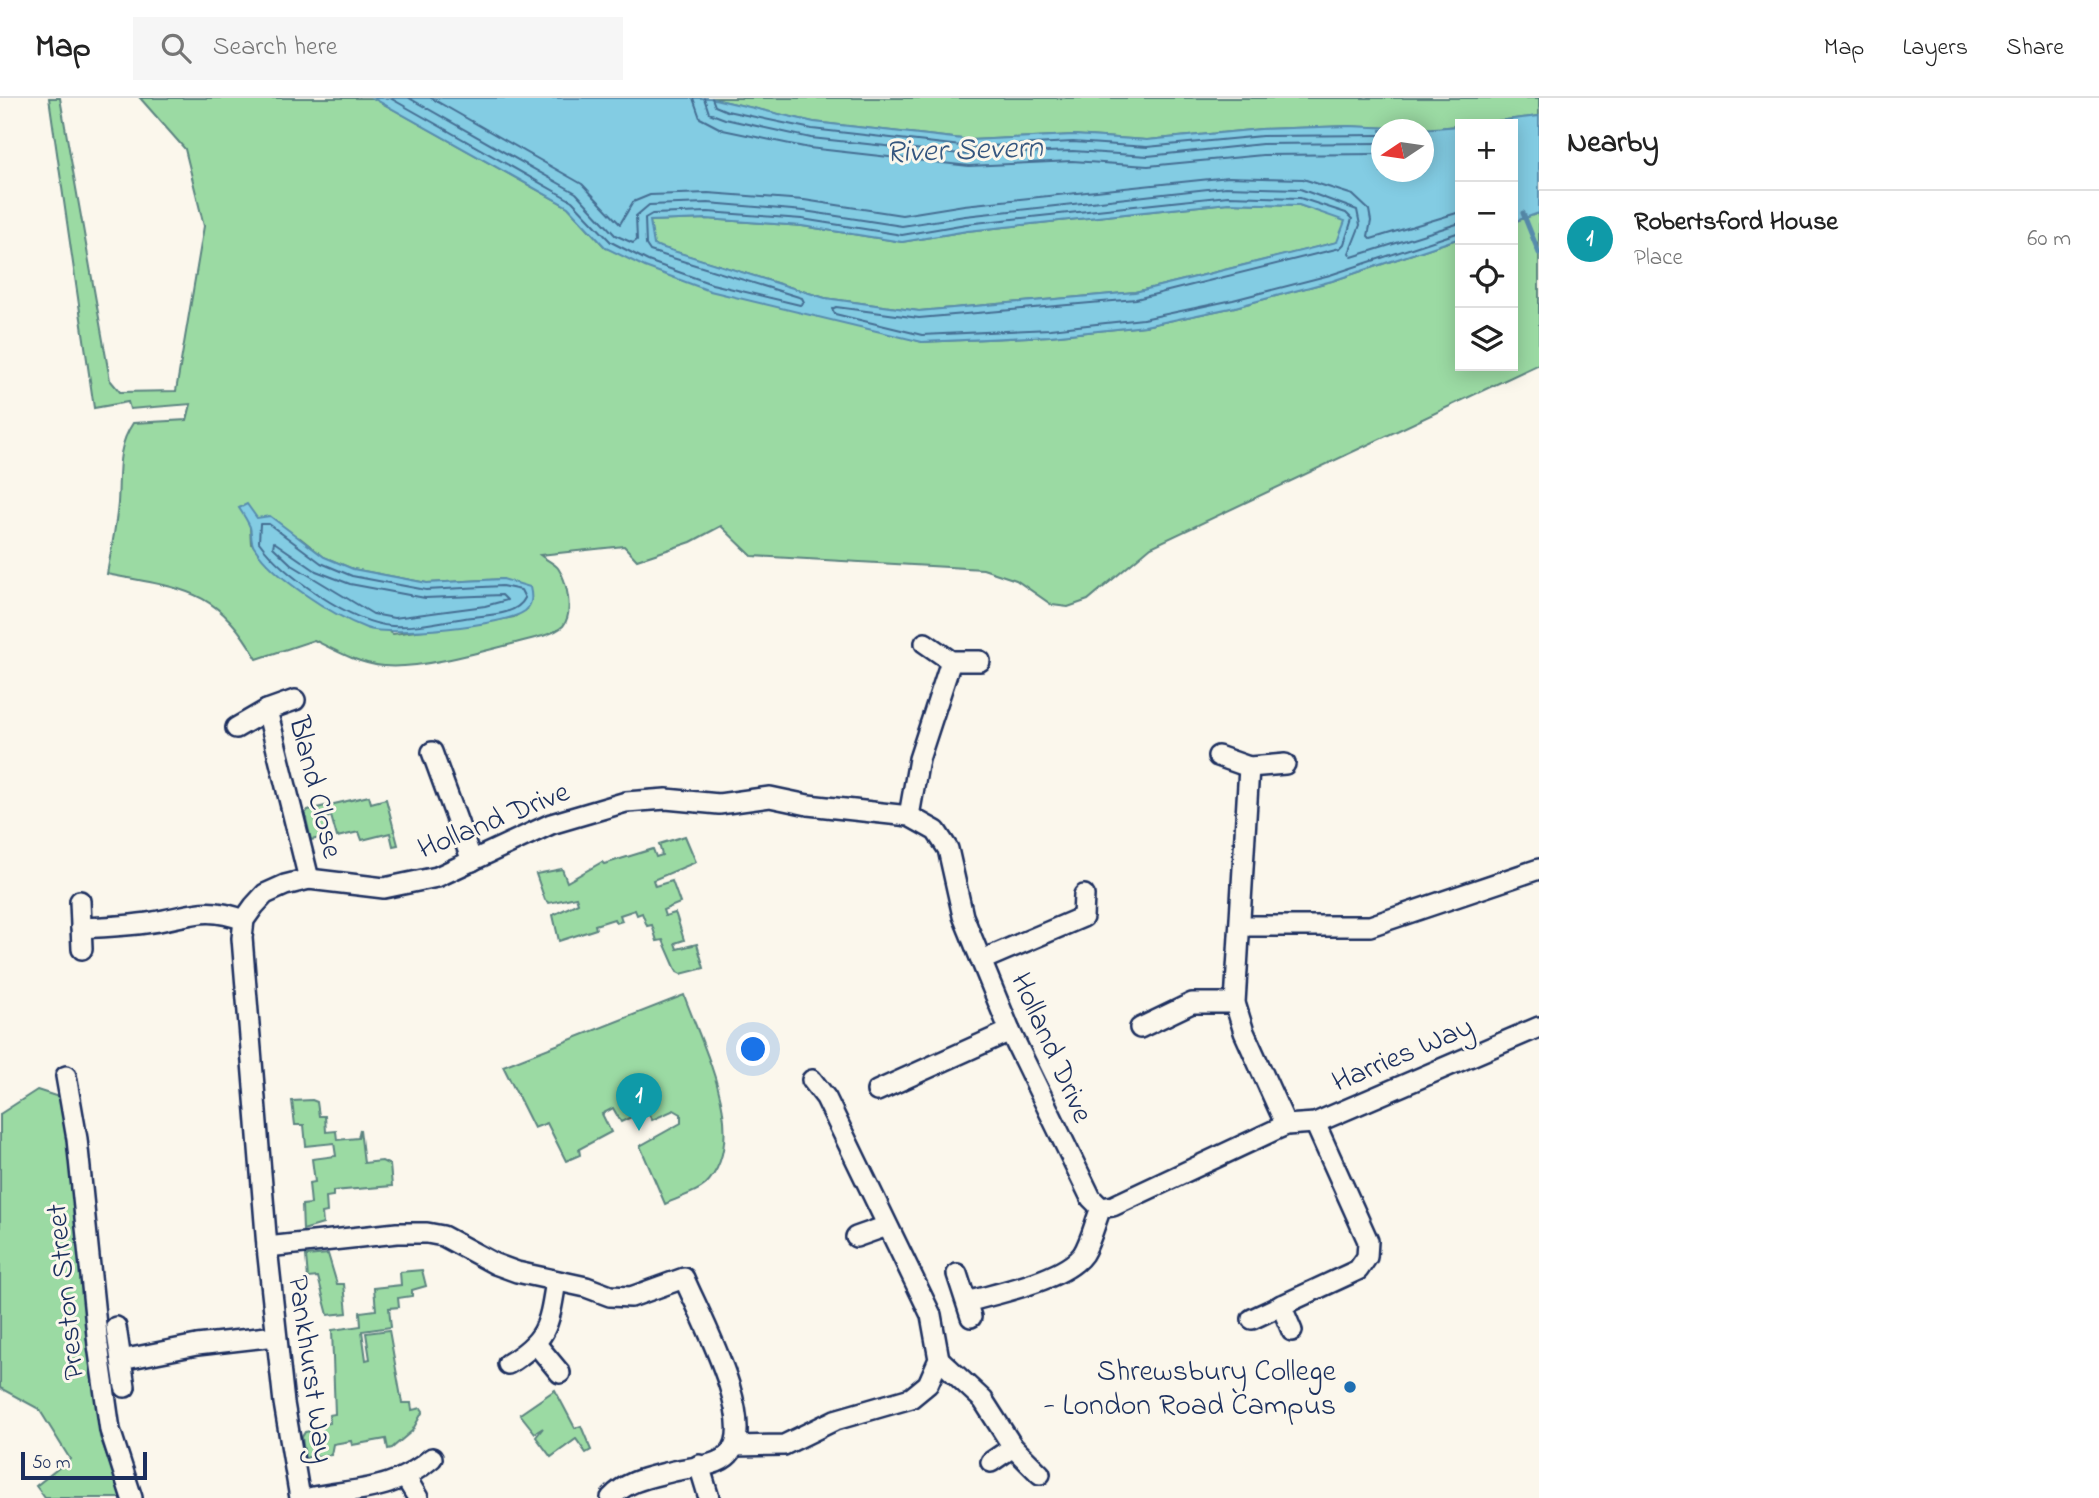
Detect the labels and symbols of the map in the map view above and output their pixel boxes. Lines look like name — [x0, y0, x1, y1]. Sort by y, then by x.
north arrow — [1371, 119, 1434, 182]
water label: River Severn — [885, 125, 1045, 178]
street label: Bland Close — [275, 711, 353, 864]
street label: Holland Drive — [412, 771, 577, 872]
street label: Holland Drive — [998, 966, 1103, 1131]
street label: Harries Way — [1326, 1006, 1481, 1105]
your location — [736, 1032, 770, 1066]
pin: 1 — [616, 1073, 662, 1131]
street label: Preston Street — [36, 1201, 98, 1382]
street label: Pankhurst Way — [274, 1273, 344, 1466]
place label: Shrewsbury College - London Road Campus — [1044, 1351, 1337, 1429]
marker: Shrewsbury College - London Road Campus — [1342, 1379, 1358, 1395]
scale bar — [21, 1449, 147, 1481]

